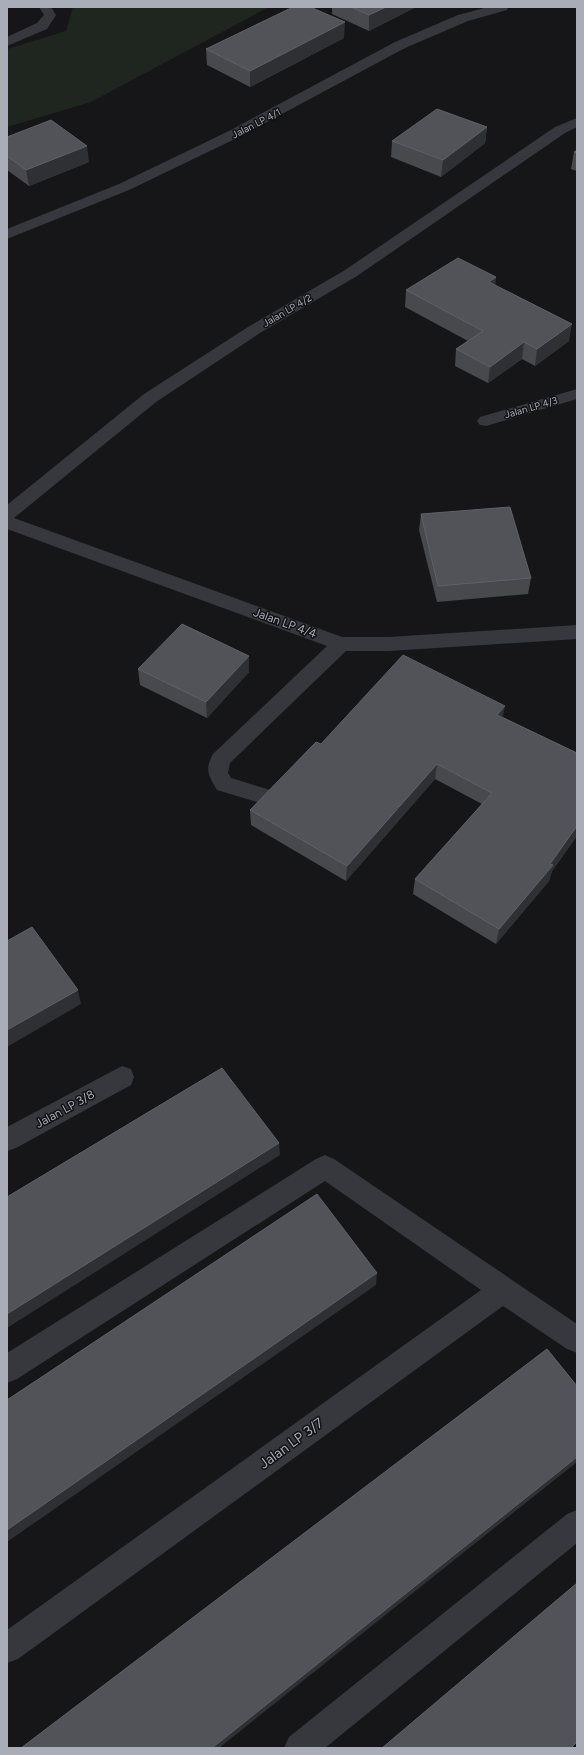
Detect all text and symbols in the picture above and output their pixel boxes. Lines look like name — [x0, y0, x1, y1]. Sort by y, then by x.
street label: Jalan LP 4/1 — [230, 106, 283, 141]
street label: Jalan LP 4/2 — [260, 291, 314, 330]
street label: Jalan LP 4/3 — [503, 394, 559, 421]
street label: Jalan LP 4/4 — [251, 605, 319, 641]
street label: Jalan LP 3/8 — [33, 1087, 97, 1131]
street label: Jalan LP 3/7 — [256, 1414, 327, 1472]

